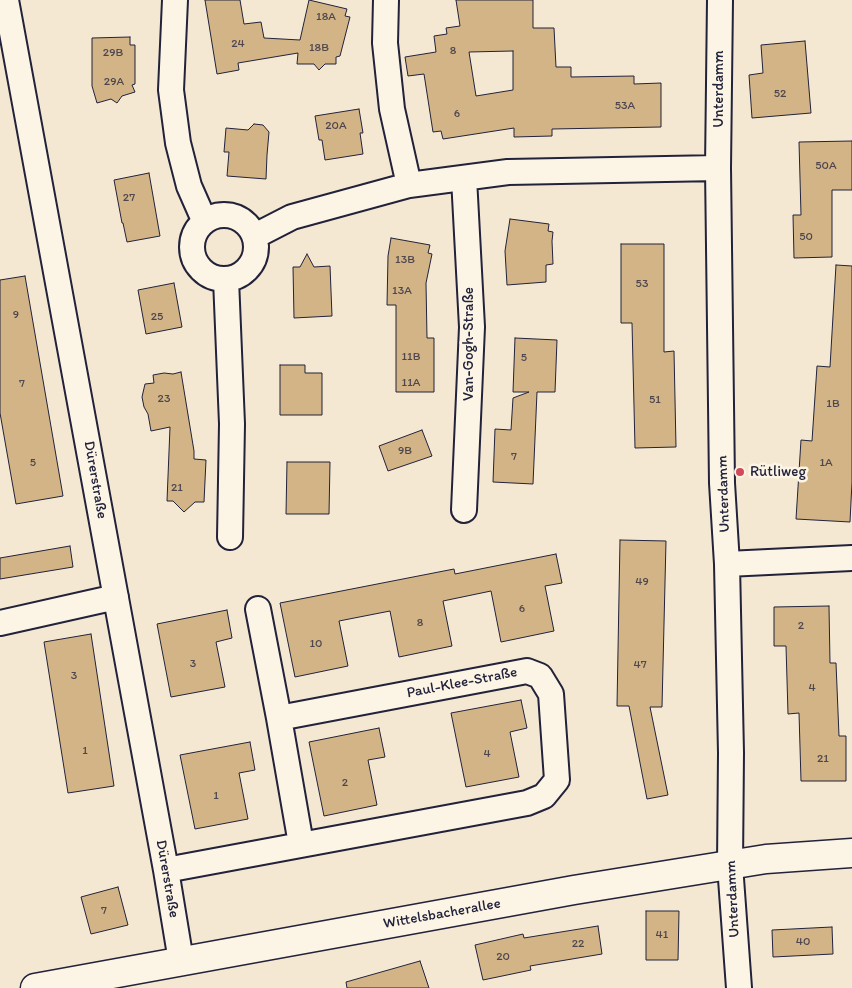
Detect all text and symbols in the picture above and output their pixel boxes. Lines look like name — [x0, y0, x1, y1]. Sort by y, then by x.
house number: 18A — [316, 10, 336, 24]
house number: 24 — [231, 37, 245, 51]
house number: 18B — [309, 41, 329, 55]
house number: 8 — [450, 44, 456, 58]
house number: 29B — [103, 46, 123, 60]
street label: Unterdamm — [710, 50, 728, 128]
house number: 29A — [104, 75, 124, 89]
house number: 52 — [774, 87, 786, 101]
house number: 53A — [615, 99, 635, 113]
house number: 6 — [454, 107, 460, 121]
house number: 20A — [325, 119, 347, 133]
house number: 50A — [815, 159, 837, 173]
house number: 27 — [123, 191, 135, 205]
house number: 50 — [799, 230, 813, 244]
house number: 13B — [395, 253, 415, 267]
house number: 53 — [636, 277, 648, 291]
house number: 13A — [392, 284, 412, 298]
street label: Van-Gogh-Straße — [460, 287, 478, 401]
house number: 9 — [13, 308, 19, 322]
house number: 25 — [151, 310, 163, 324]
house number: 11B — [402, 350, 420, 364]
house number: 5 — [521, 351, 527, 365]
house number: 11A — [402, 376, 420, 390]
house number: 7 — [19, 377, 25, 391]
house number: 23 — [158, 392, 170, 406]
house number: 51 — [649, 393, 661, 407]
house number: 1B — [826, 397, 840, 411]
street label: Dürerstraße — [79, 440, 111, 520]
house number: 9B — [398, 444, 412, 458]
house number: 7 — [511, 450, 517, 464]
street label: Unterdamm — [714, 455, 734, 533]
house number: 5 — [30, 456, 36, 470]
house number: 1A — [819, 456, 833, 470]
place label: Rütliweg — [750, 463, 806, 481]
marker: Rütliweg — [734, 466, 746, 478]
house number: 21 — [171, 481, 183, 495]
house number: 49 — [635, 575, 649, 589]
house number: 6 — [519, 602, 525, 616]
house number: 8 — [417, 616, 423, 630]
house number: 2 — [798, 619, 804, 633]
house number: 10 — [310, 637, 322, 651]
house number: 3 — [190, 657, 196, 671]
house number: 47 — [633, 658, 647, 672]
street label: Paul-Klee-Straße — [405, 663, 519, 703]
house number: 3 — [71, 669, 77, 683]
house number: 4 — [808, 681, 816, 695]
house number: 1 — [82, 744, 88, 758]
house number: 4 — [483, 747, 491, 761]
house number: 21 — [817, 752, 829, 766]
house number: 2 — [342, 776, 348, 790]
house number: 1 — [213, 789, 219, 803]
street label: Dürerstraße — [151, 839, 183, 919]
street label: Unterdamm — [722, 860, 744, 938]
street label: Wittelsbacherallee — [382, 895, 502, 933]
house number: 7 — [101, 904, 107, 918]
house number: 41 — [656, 928, 668, 942]
house number: 40 — [796, 935, 810, 949]
house number: 22 — [572, 937, 584, 951]
house number: 20 — [496, 950, 510, 964]

